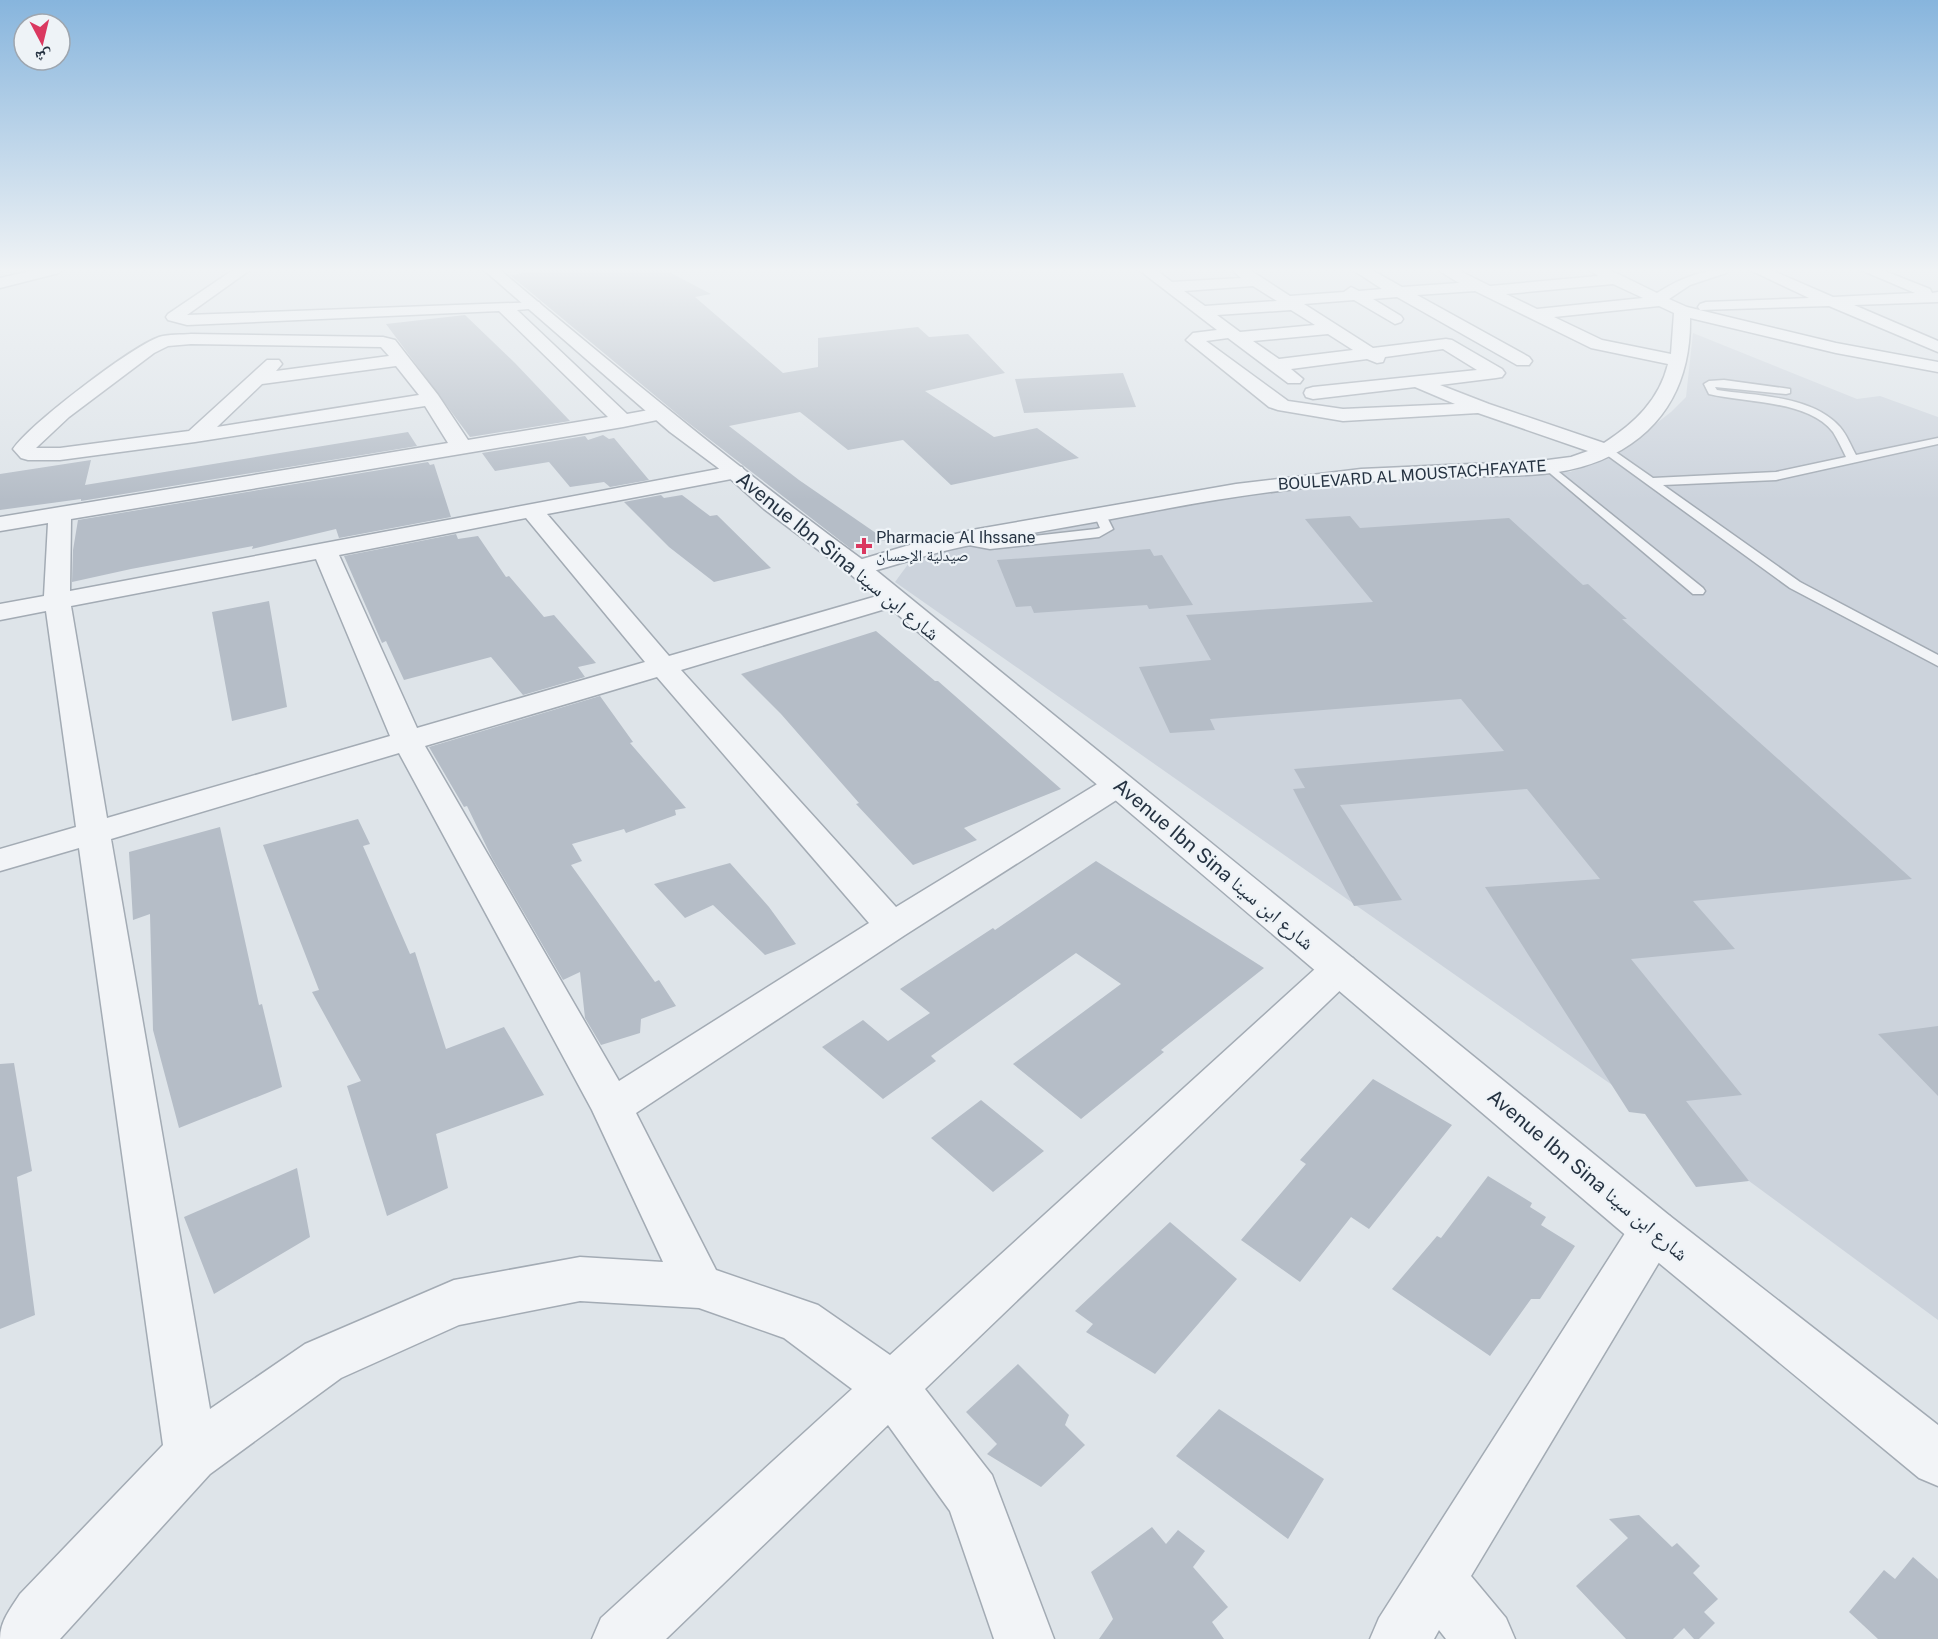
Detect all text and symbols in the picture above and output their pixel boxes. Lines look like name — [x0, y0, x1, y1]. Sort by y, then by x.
north arrow — [12, 12, 72, 72]
text: ش — [34, 46, 53, 67]
street label: BOULEVARD AL MOUSTACHFAYATE — [1277, 456, 1547, 494]
street label: Avenue Ibn Sina شارع ابن سينا — [731, 467, 944, 646]
place label: Pharmacie Al Ihssane صيدلية الإحسان — [876, 528, 1036, 566]
marker: Pharmacie Al Ihssane صيدلية الإحسان — [857, 539, 871, 553]
street label: Avenue Ibn Sina شارع ابن سينا — [1108, 773, 1319, 956]
street label: Avenue Ibn Sina شارع ابن سينا — [1482, 1084, 1693, 1267]

